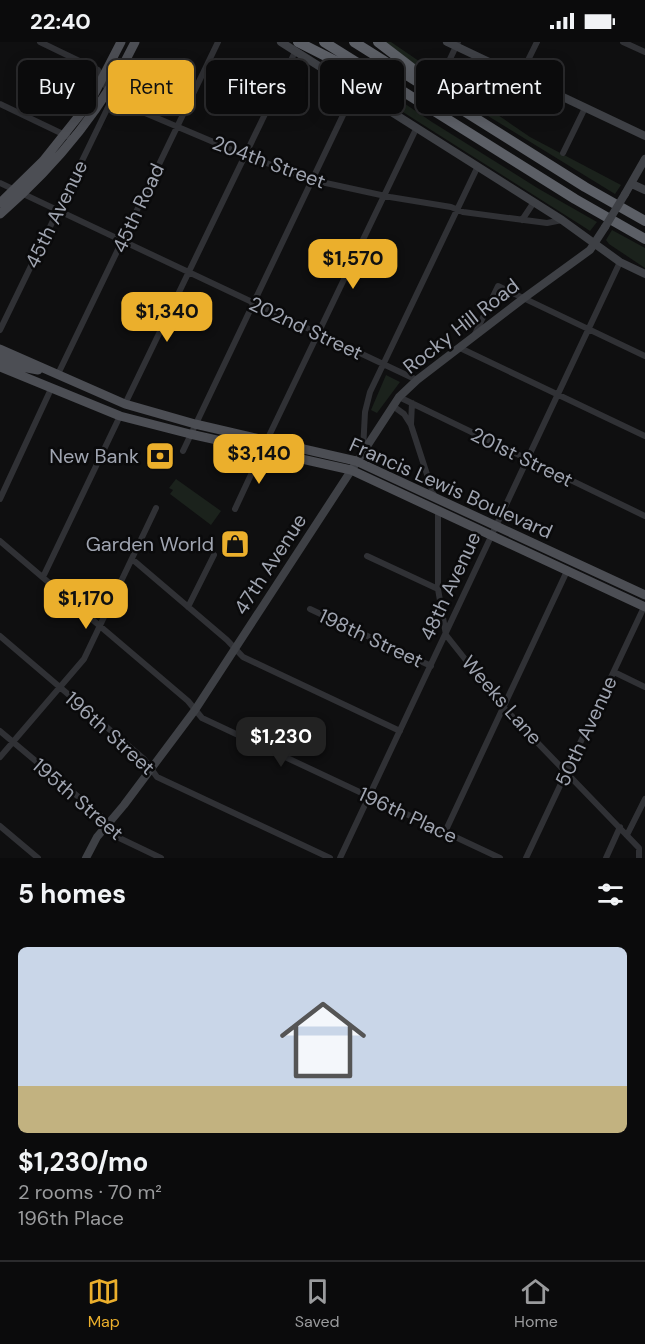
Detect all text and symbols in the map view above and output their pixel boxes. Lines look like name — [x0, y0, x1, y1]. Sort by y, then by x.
text: 22:40 — [30, 7, 91, 36]
chip: Buy — [18, 60, 96, 114]
chip: Rent — [108, 60, 194, 114]
chip: Filters — [206, 60, 308, 114]
chip: New — [320, 60, 404, 114]
chip: Apartment — [416, 60, 563, 114]
street label: 204th Street — [209, 130, 329, 195]
street label: 45th Avenue — [19, 156, 93, 272]
street label: 45th Road — [106, 159, 170, 257]
pin: $1,570 — [304, 239, 402, 290]
text: $1,570 — [322, 245, 384, 271]
street label: Rocky Hill Road — [398, 273, 524, 379]
street label: 202nd Street — [245, 290, 367, 366]
pin: $1,340 — [118, 292, 216, 343]
text: $1,340 — [135, 298, 199, 324]
street label: 201st Street — [467, 421, 578, 493]
street label: Francis Lewis Boulevard — [345, 431, 557, 545]
pin: $3,140 — [210, 434, 308, 485]
bank icon: New Bank — [144, 440, 176, 472]
text: $3,140 — [227, 440, 291, 466]
place label: New Bank — [49, 443, 139, 469]
street label: 47th Avenue — [228, 509, 312, 619]
shop icon: Garden World — [219, 528, 251, 560]
street label: 48th Avenue — [414, 528, 486, 644]
place label: Garden World — [86, 531, 214, 557]
pin: $1,170 — [37, 579, 135, 630]
text: $1,170 — [58, 585, 114, 611]
street label: 198th Street — [315, 603, 427, 674]
street label: Weeks Lane — [456, 650, 548, 750]
street label: 50th Avenue — [549, 672, 623, 790]
street label: 196th Street — [59, 686, 161, 780]
pin: $1,230 — [232, 717, 330, 768]
text: $1,230 — [250, 723, 312, 749]
street label: 195th Street — [27, 752, 129, 846]
street label: 196th Place — [355, 781, 461, 849]
text: 5 homes — [18, 877, 126, 911]
icon: filters — [594, 878, 627, 911]
icon: home — [269, 986, 377, 1094]
text: $1,230/mo — [18, 1145, 148, 1179]
text: 2 rooms · 70 m² — [18, 1179, 162, 1205]
text: 196th Place — [18, 1205, 124, 1231]
tab: Map — [87, 1275, 120, 1332]
tab: Saved — [295, 1275, 340, 1332]
tab: Home — [514, 1275, 558, 1332]

